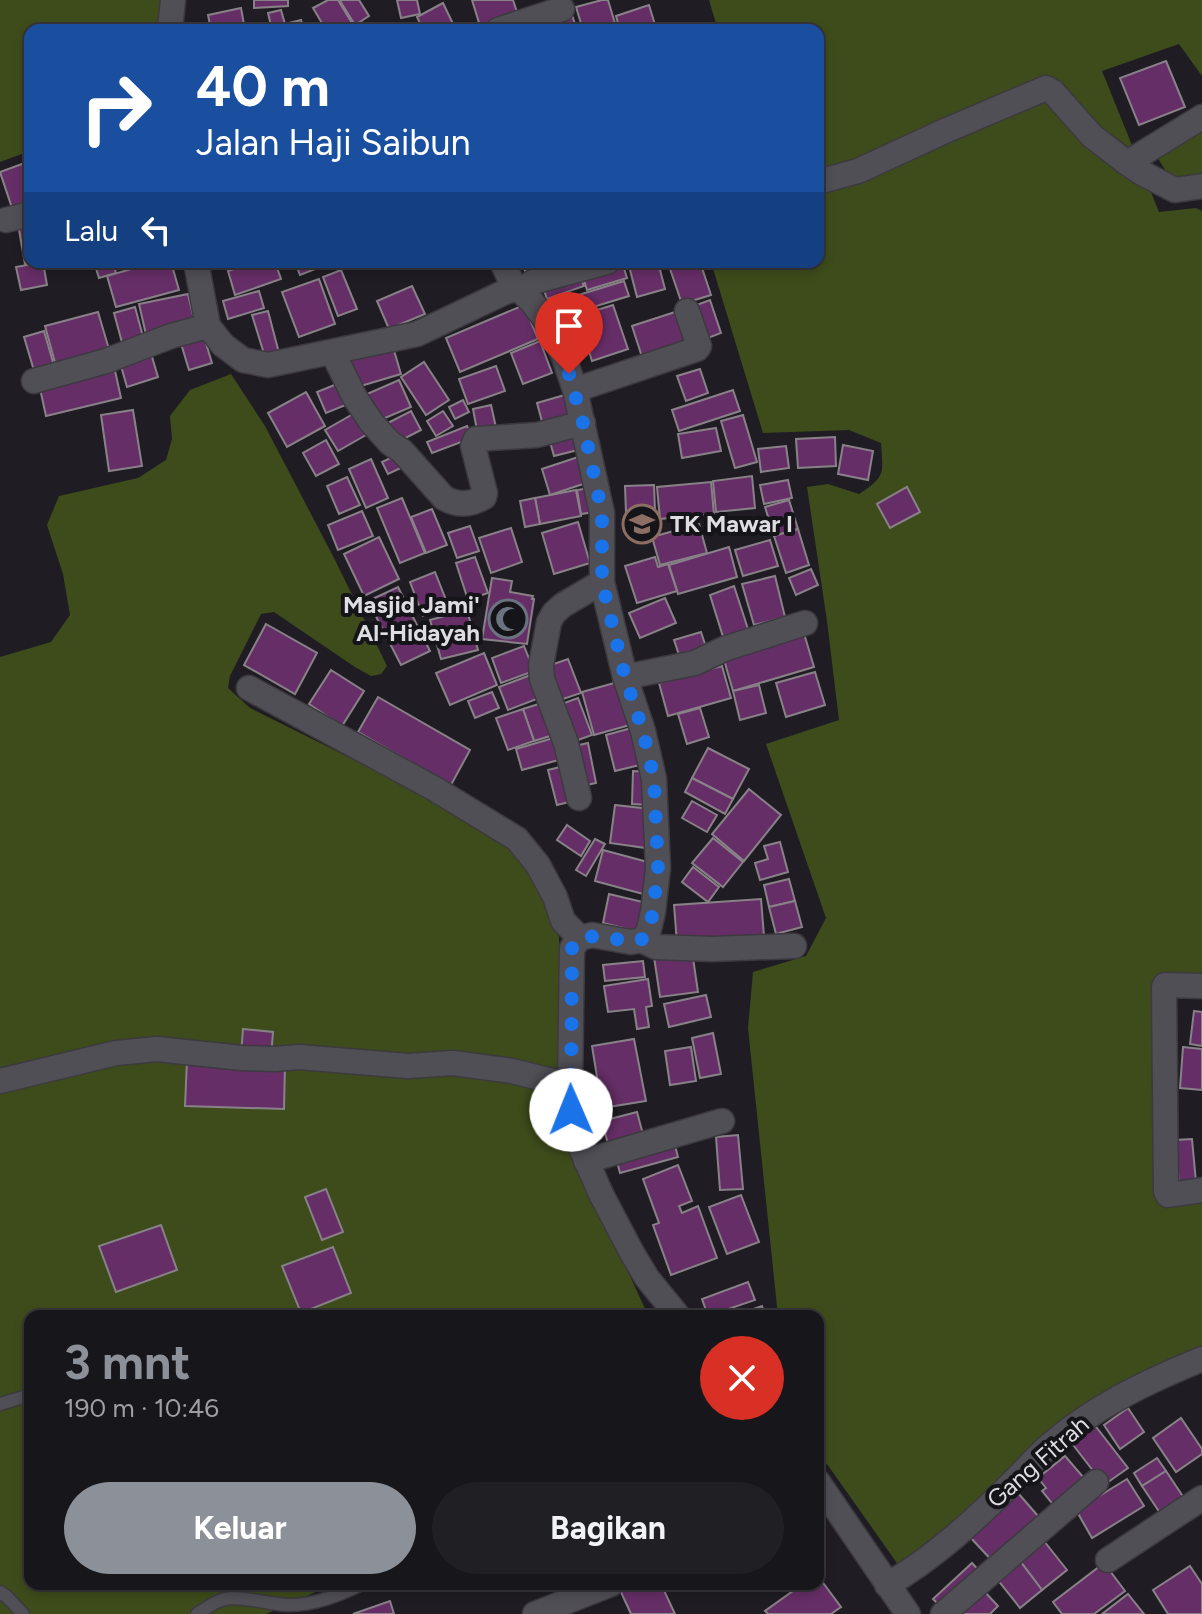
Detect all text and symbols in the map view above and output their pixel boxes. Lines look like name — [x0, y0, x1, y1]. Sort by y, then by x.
text: 40 m — [196, 53, 330, 120]
icon: right — [64, 56, 168, 160]
text: Jalan Haji Saibun — [196, 121, 471, 164]
icon: left — [134, 208, 178, 252]
text: Lalu — [64, 212, 118, 249]
pin — [535, 292, 603, 374]
icon: arrive — [547, 304, 591, 348]
school or university icon: TK Mawar I — [621, 503, 663, 545]
place label: TK Mawar I — [670, 509, 793, 538]
place label: Masjid Jami' Al-Hidayah — [343, 590, 480, 647]
mosque icon: Masjid Jami' Al-Hidayah — [487, 598, 529, 640]
position arrow — [529, 1068, 613, 1152]
text: 3 mnt — [64, 1333, 191, 1391]
button: close — [700, 1336, 784, 1420]
text: 190 m · 10:46 — [64, 1392, 219, 1424]
street label: Gang Fitrah — [981, 1410, 1094, 1514]
button: Keluar — [64, 1482, 416, 1574]
button: Bagikan — [432, 1482, 784, 1574]

